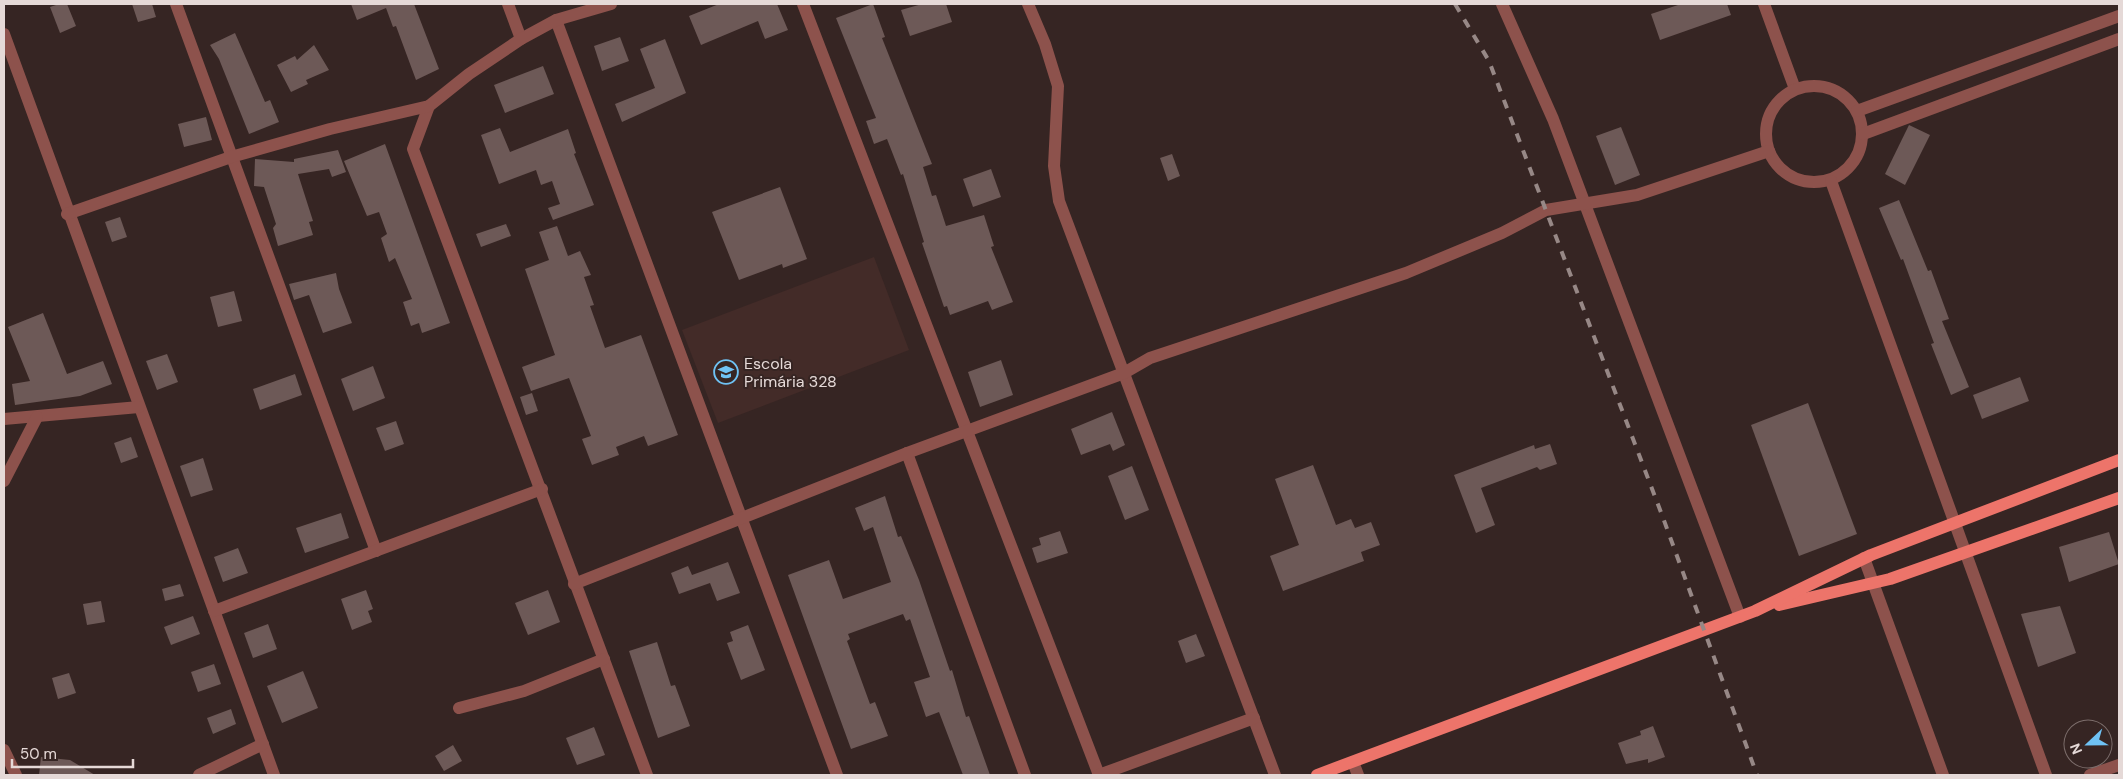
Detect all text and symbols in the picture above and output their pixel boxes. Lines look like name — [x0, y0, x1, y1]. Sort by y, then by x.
place label: Escola Primária 328 — [744, 353, 837, 392]
school or university icon: Escola Primária 328 — [713, 359, 739, 385]
north arrow — [2063, 719, 2113, 769]
scale bar — [12, 736, 134, 768]
text: N — [2066, 741, 2086, 757]
text: 50 m — [20, 744, 57, 764]

